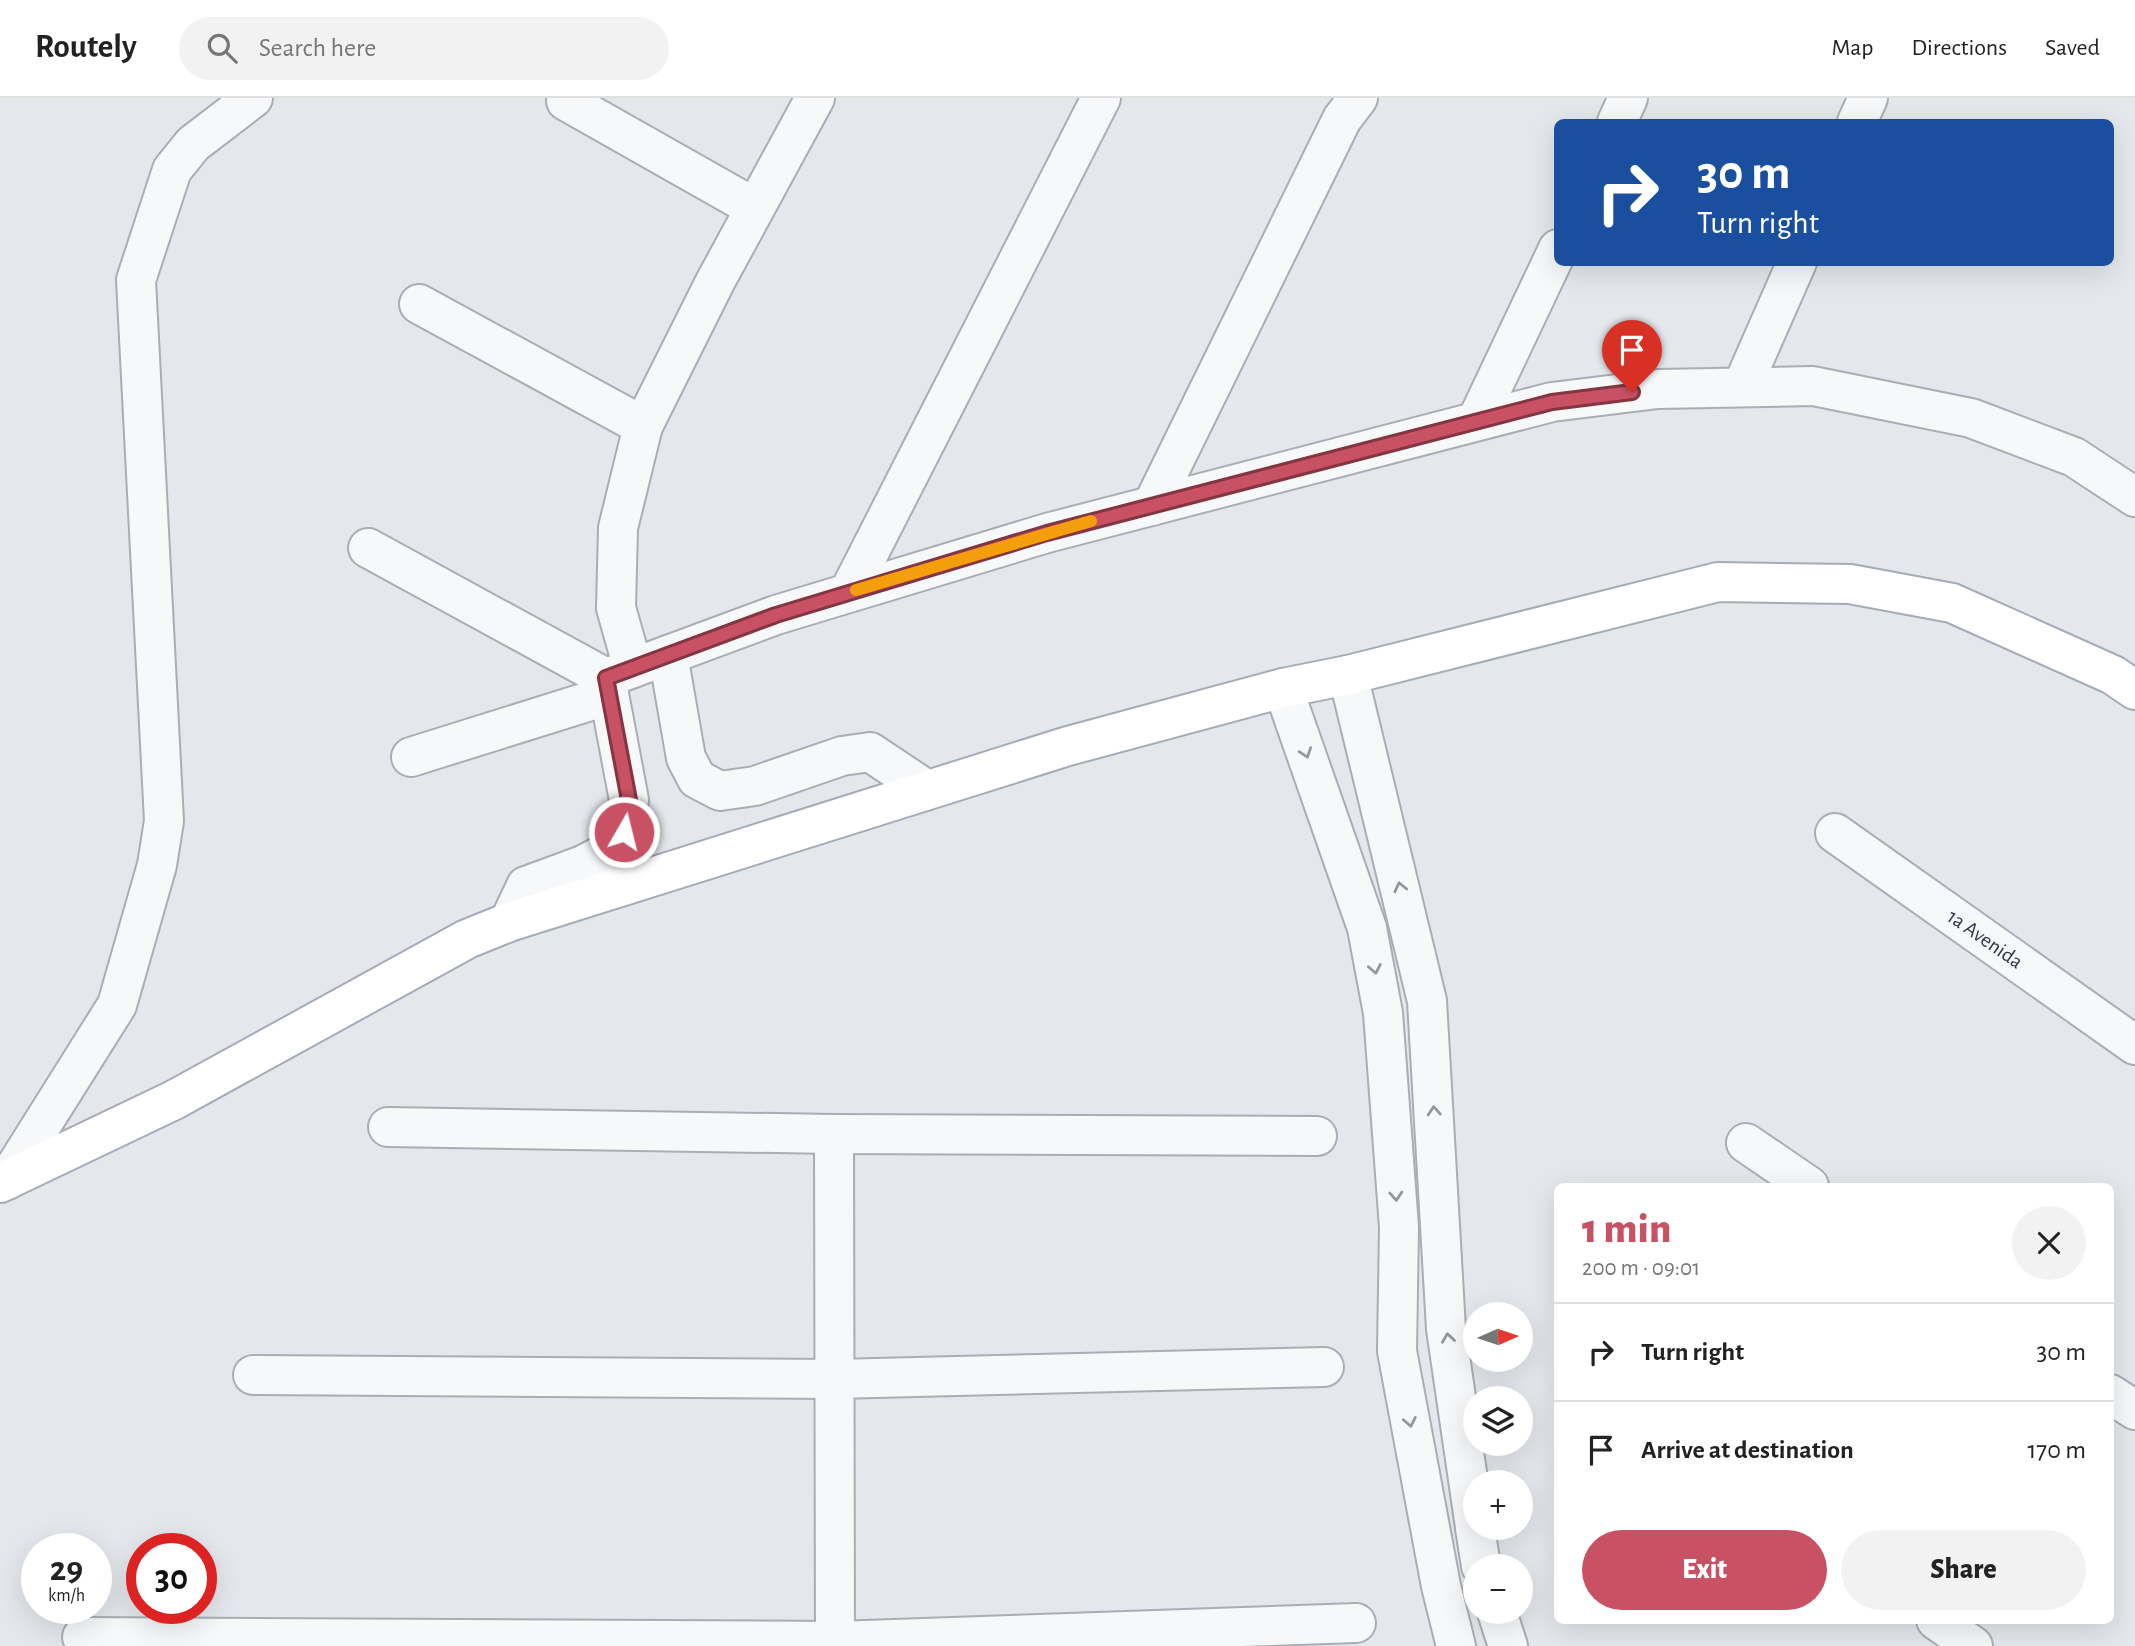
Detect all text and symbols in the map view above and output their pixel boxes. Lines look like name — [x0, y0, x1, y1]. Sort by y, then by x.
search box — [179, 17, 669, 80]
icon: search — [203, 29, 241, 67]
text: Routely — [35, 31, 137, 64]
text: Search here — [259, 35, 376, 61]
text: Map — [1831, 36, 1873, 60]
text: Directions — [1911, 36, 2007, 60]
text: Saved — [2045, 36, 2100, 60]
icon: right — [1582, 147, 1673, 238]
text: 30 m — [1697, 149, 1791, 198]
text: Turn right — [1697, 207, 1819, 239]
pin — [1602, 320, 1662, 392]
icon: arrive — [1613, 331, 1651, 369]
one-way arrow — [1298, 746, 1312, 758]
position arrow — [587, 795, 661, 869]
one-way arrow — [1394, 881, 1409, 893]
street label: 1a Avenida — [1943, 905, 2027, 973]
one-way arrow — [1366, 963, 1381, 975]
one-way arrow — [1427, 1105, 1442, 1116]
one-way arrow — [1388, 1190, 1403, 1201]
button: close — [2012, 1206, 2086, 1280]
text: 1 min — [1582, 1208, 1671, 1250]
text: 200 m · 09:01 — [1582, 1257, 1700, 1280]
north arrow — [1463, 1302, 1533, 1372]
map controls — [1463, 1302, 1533, 1624]
one-way arrow — [1440, 1332, 1455, 1344]
icon: right — [1582, 1333, 1620, 1371]
text: Turn right — [1641, 1339, 1744, 1365]
text: 30 m — [2036, 1339, 2086, 1365]
button: layers — [1463, 1386, 1533, 1456]
one-way arrow — [1402, 1416, 1417, 1428]
icon: arrive — [1582, 1431, 1620, 1469]
text: Arrive at destination — [1641, 1437, 1854, 1463]
text: 170 m — [2027, 1437, 2086, 1463]
button: + — [1463, 1470, 1533, 1540]
button: Exit — [1582, 1530, 1827, 1610]
button: Share — [1841, 1530, 2086, 1610]
speed limit sign: 30 — [126, 1533, 217, 1624]
text: 29 — [50, 1552, 83, 1587]
button: − — [1463, 1554, 1533, 1624]
text: km/h — [48, 1587, 85, 1605]

